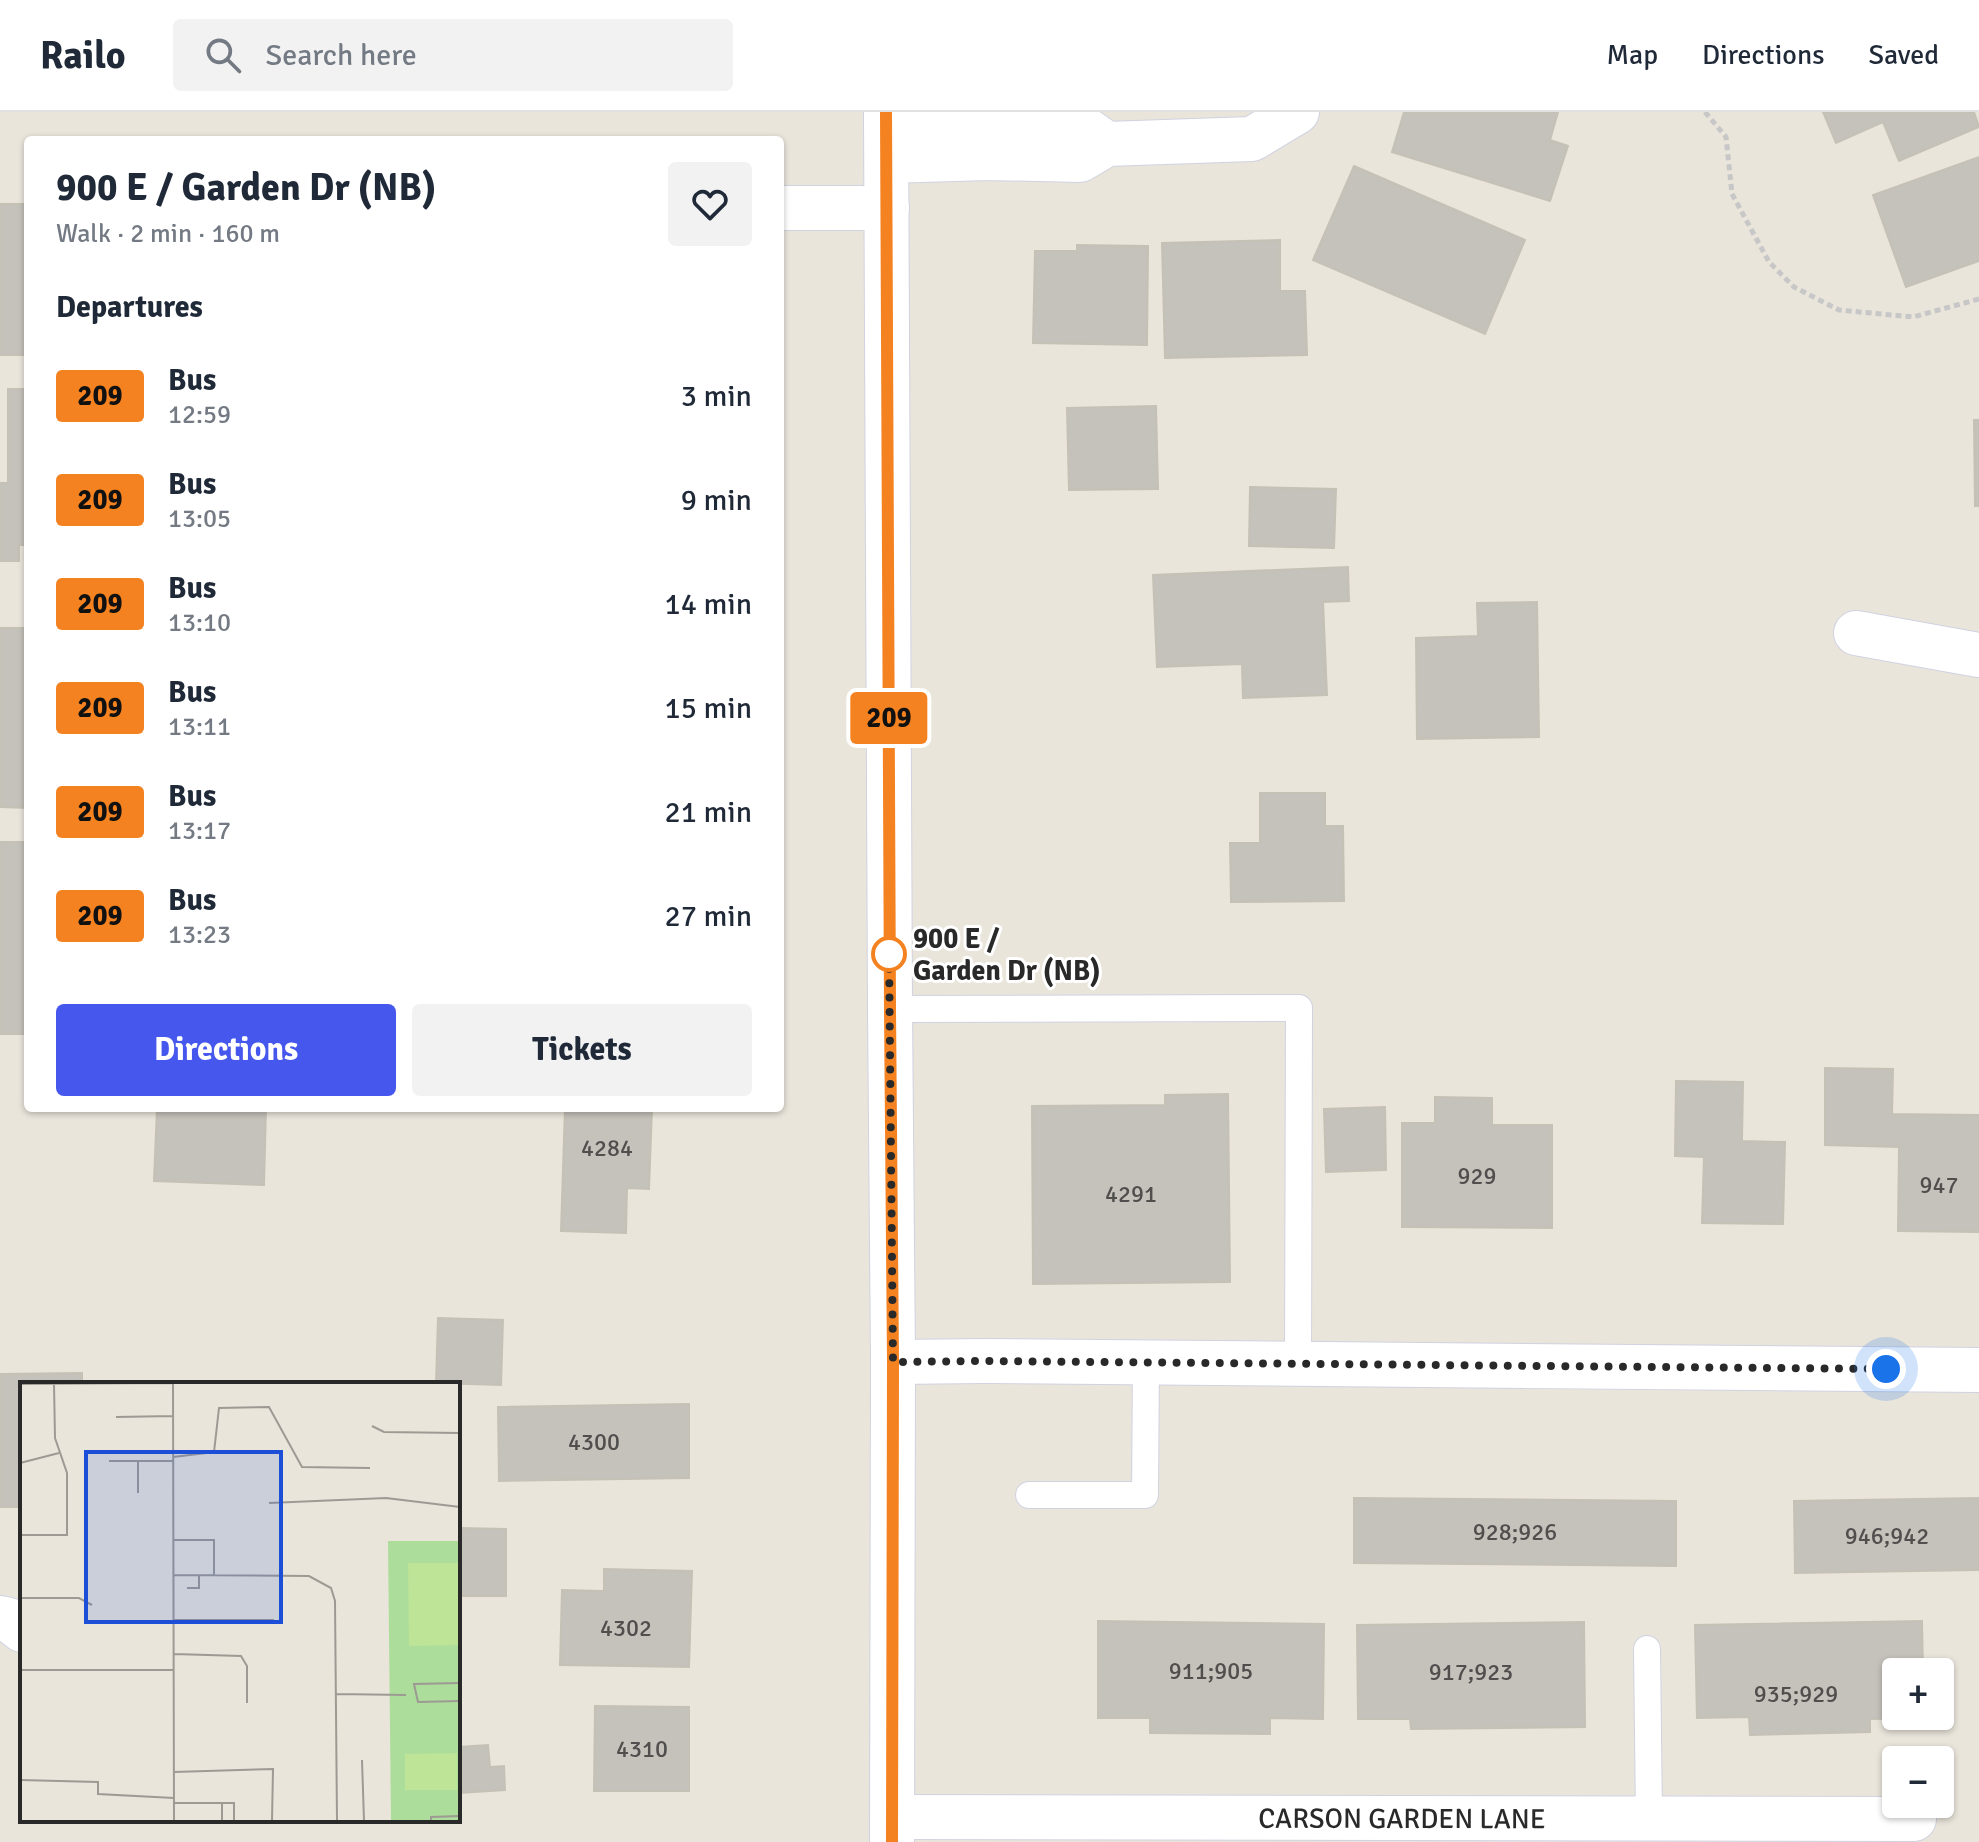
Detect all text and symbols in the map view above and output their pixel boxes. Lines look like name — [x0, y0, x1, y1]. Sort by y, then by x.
search box — [173, 19, 733, 91]
text: Railo — [40, 32, 125, 79]
icon: search — [201, 33, 245, 77]
text: Search here — [265, 37, 417, 74]
text: Map — [1606, 38, 1658, 72]
text: Directions — [1702, 38, 1824, 72]
text: Saved — [1868, 38, 1939, 72]
button: heart — [668, 162, 752, 246]
text: 900 E / Garden Dr (NB) — [56, 164, 436, 211]
text: Walk · 2 min · 160 m — [56, 218, 280, 250]
text: Departures — [56, 289, 203, 326]
text: Bus — [168, 362, 216, 399]
text: 3 min — [681, 378, 752, 415]
text: 209 — [77, 379, 123, 413]
text: 12:59 — [168, 399, 231, 431]
text: Bus — [168, 466, 216, 503]
text: 9 min — [681, 482, 752, 519]
text: 209 — [77, 483, 123, 517]
text: 13:05 — [168, 503, 231, 535]
text: Bus — [168, 570, 216, 607]
text: 14 min — [665, 586, 752, 623]
text: 209 — [77, 587, 123, 621]
text: 13:10 — [168, 607, 231, 639]
text: Bus — [168, 674, 216, 711]
text: 15 min — [665, 690, 752, 727]
text: 209 — [77, 691, 123, 725]
line badge: 209 — [843, 692, 935, 744]
text: 209 — [866, 701, 912, 735]
text: 13:11 — [168, 711, 231, 743]
text: Bus — [168, 778, 216, 815]
text: 21 min — [665, 794, 752, 831]
text: 209 — [77, 795, 123, 829]
text: 13:17 — [168, 815, 231, 847]
text: Bus — [168, 882, 216, 919]
text: 27 min — [665, 898, 752, 935]
text: 209 — [77, 899, 123, 933]
text: 13:23 — [168, 919, 231, 951]
place label: 900 E / Garden Dr (NB) — [913, 922, 1101, 988]
marker: 900 E / Garden Dr (NB) — [872, 937, 906, 971]
button: Directions — [56, 1004, 396, 1096]
button: Tickets — [412, 1004, 752, 1096]
house number: 4284 — [581, 1133, 633, 1163]
house number: 929 — [1458, 1161, 1496, 1191]
house number: 947 — [1920, 1170, 1958, 1200]
house number: 4291 — [1105, 1179, 1157, 1209]
your location — [1866, 1349, 1906, 1389]
inset map — [20, 1382, 460, 1822]
house number: 4300 — [568, 1427, 620, 1457]
house number: 928;926 — [1473, 1517, 1557, 1547]
house number: 946;942 — [1845, 1521, 1929, 1551]
house number: 4302 — [600, 1613, 652, 1643]
house number: 911;905 — [1169, 1656, 1253, 1686]
house number: 917;923 — [1429, 1657, 1513, 1687]
map controls — [1882, 1658, 1954, 1818]
button: + — [1882, 1658, 1954, 1730]
house number: 935;929 — [1754, 1679, 1838, 1709]
house number: 4310 — [616, 1734, 668, 1764]
button: − — [1882, 1746, 1954, 1818]
street label: CARSON GARDEN LANE — [1258, 1802, 1546, 1836]

